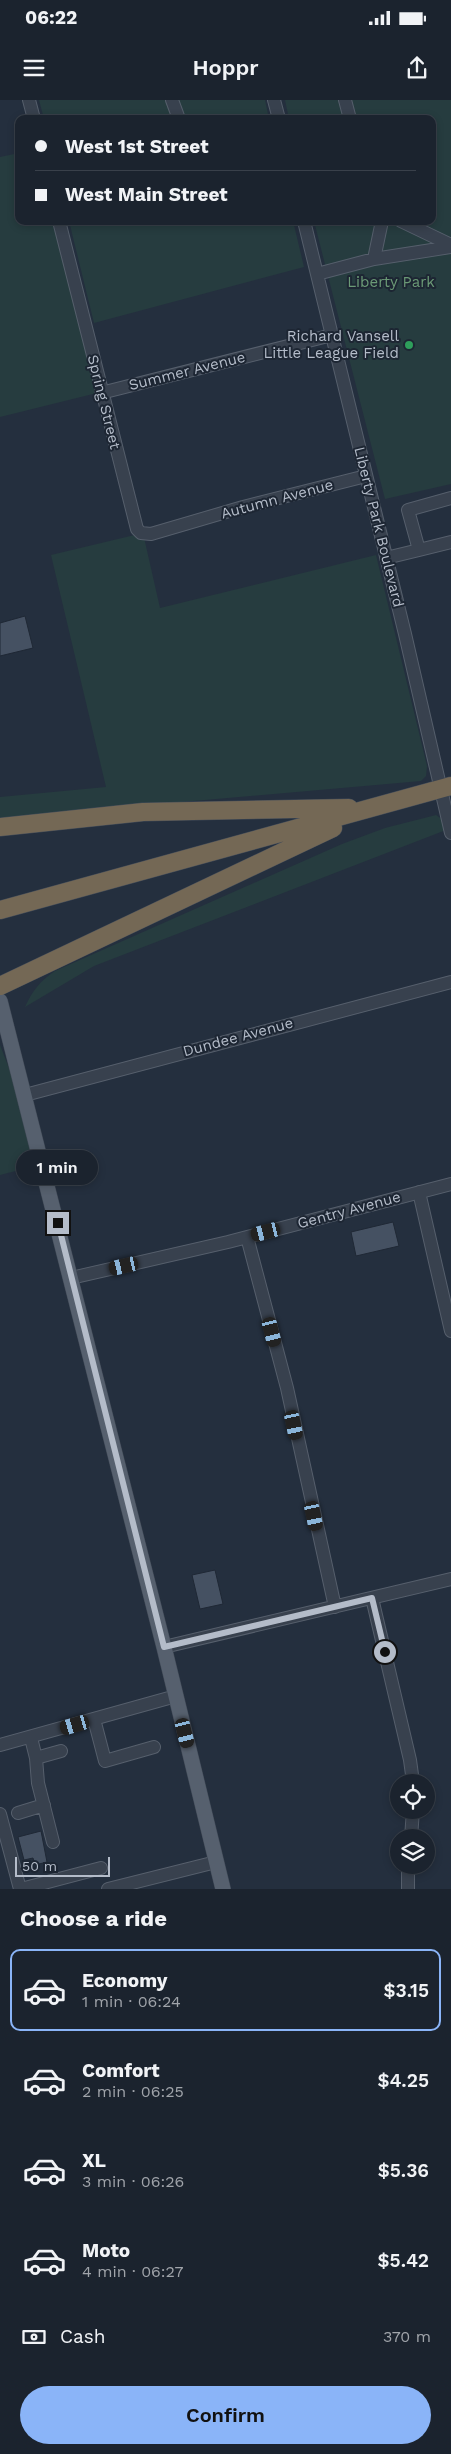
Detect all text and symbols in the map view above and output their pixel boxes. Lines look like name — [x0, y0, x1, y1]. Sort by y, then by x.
text: 06:22 — [25, 6, 77, 29]
icon: menu — [20, 54, 48, 82]
icon: share — [403, 54, 431, 82]
text: Hoppr — [192, 55, 259, 80]
text: West 1st Street — [65, 135, 209, 158]
text: West Main Street — [65, 183, 228, 206]
park label: Liberty Park — [347, 273, 435, 291]
place label: Richard Vansell Little League Field — [263, 327, 399, 362]
marker: Richard Vansell Little League Field — [403, 339, 415, 351]
street label: Summer Avenue — [127, 348, 247, 394]
street label: Spring Street — [84, 353, 125, 452]
street label: Liberty Park Boulevard — [350, 445, 408, 609]
street label: Autumn Avenue — [219, 475, 335, 523]
street label: Dundee Avenue — [181, 1014, 295, 1060]
callout: 1 min — [17, 1150, 99, 1186]
text: 1 min — [36, 1158, 78, 1177]
street label: Gentry Avenue — [295, 1188, 403, 1232]
route end — [47, 1212, 69, 1234]
car — [249, 1221, 282, 1243]
car — [107, 1255, 140, 1277]
car — [261, 1316, 282, 1348]
car — [283, 1409, 304, 1441]
car — [303, 1500, 324, 1532]
route start — [374, 1641, 396, 1663]
car — [58, 1714, 91, 1736]
car — [174, 1717, 195, 1749]
map controls — [390, 1774, 435, 1874]
button: locate — [390, 1774, 435, 1819]
button: layers — [390, 1829, 435, 1874]
scale bar — [15, 1854, 110, 1877]
text: 50 m — [22, 1858, 57, 1874]
text: Choose a ride — [20, 1906, 167, 1931]
icon: car — [22, 1968, 67, 2013]
text: Economy — [82, 1969, 167, 1992]
text: $3.15 — [384, 1979, 429, 2002]
text: 1 min · 06:24 — [82, 1992, 181, 2011]
icon: car — [22, 2058, 67, 2103]
text: Comfort — [82, 2059, 160, 2082]
text: $4.25 — [377, 2069, 429, 2092]
text: 2 min · 06:25 — [82, 2082, 184, 2101]
icon: car — [22, 2148, 67, 2193]
text: XL — [82, 2149, 106, 2172]
text: $5.36 — [378, 2159, 429, 2182]
text: 3 min · 06:26 — [82, 2172, 184, 2191]
icon: car — [22, 2238, 67, 2283]
text: Moto — [82, 2239, 130, 2262]
text: $5.42 — [378, 2249, 429, 2272]
text: 4 min · 06:27 — [82, 2262, 184, 2281]
icon: cash — [20, 2323, 48, 2351]
text: Cash — [60, 2325, 106, 2348]
text: 370 m — [383, 2327, 431, 2346]
button: Confirm — [20, 2386, 431, 2444]

